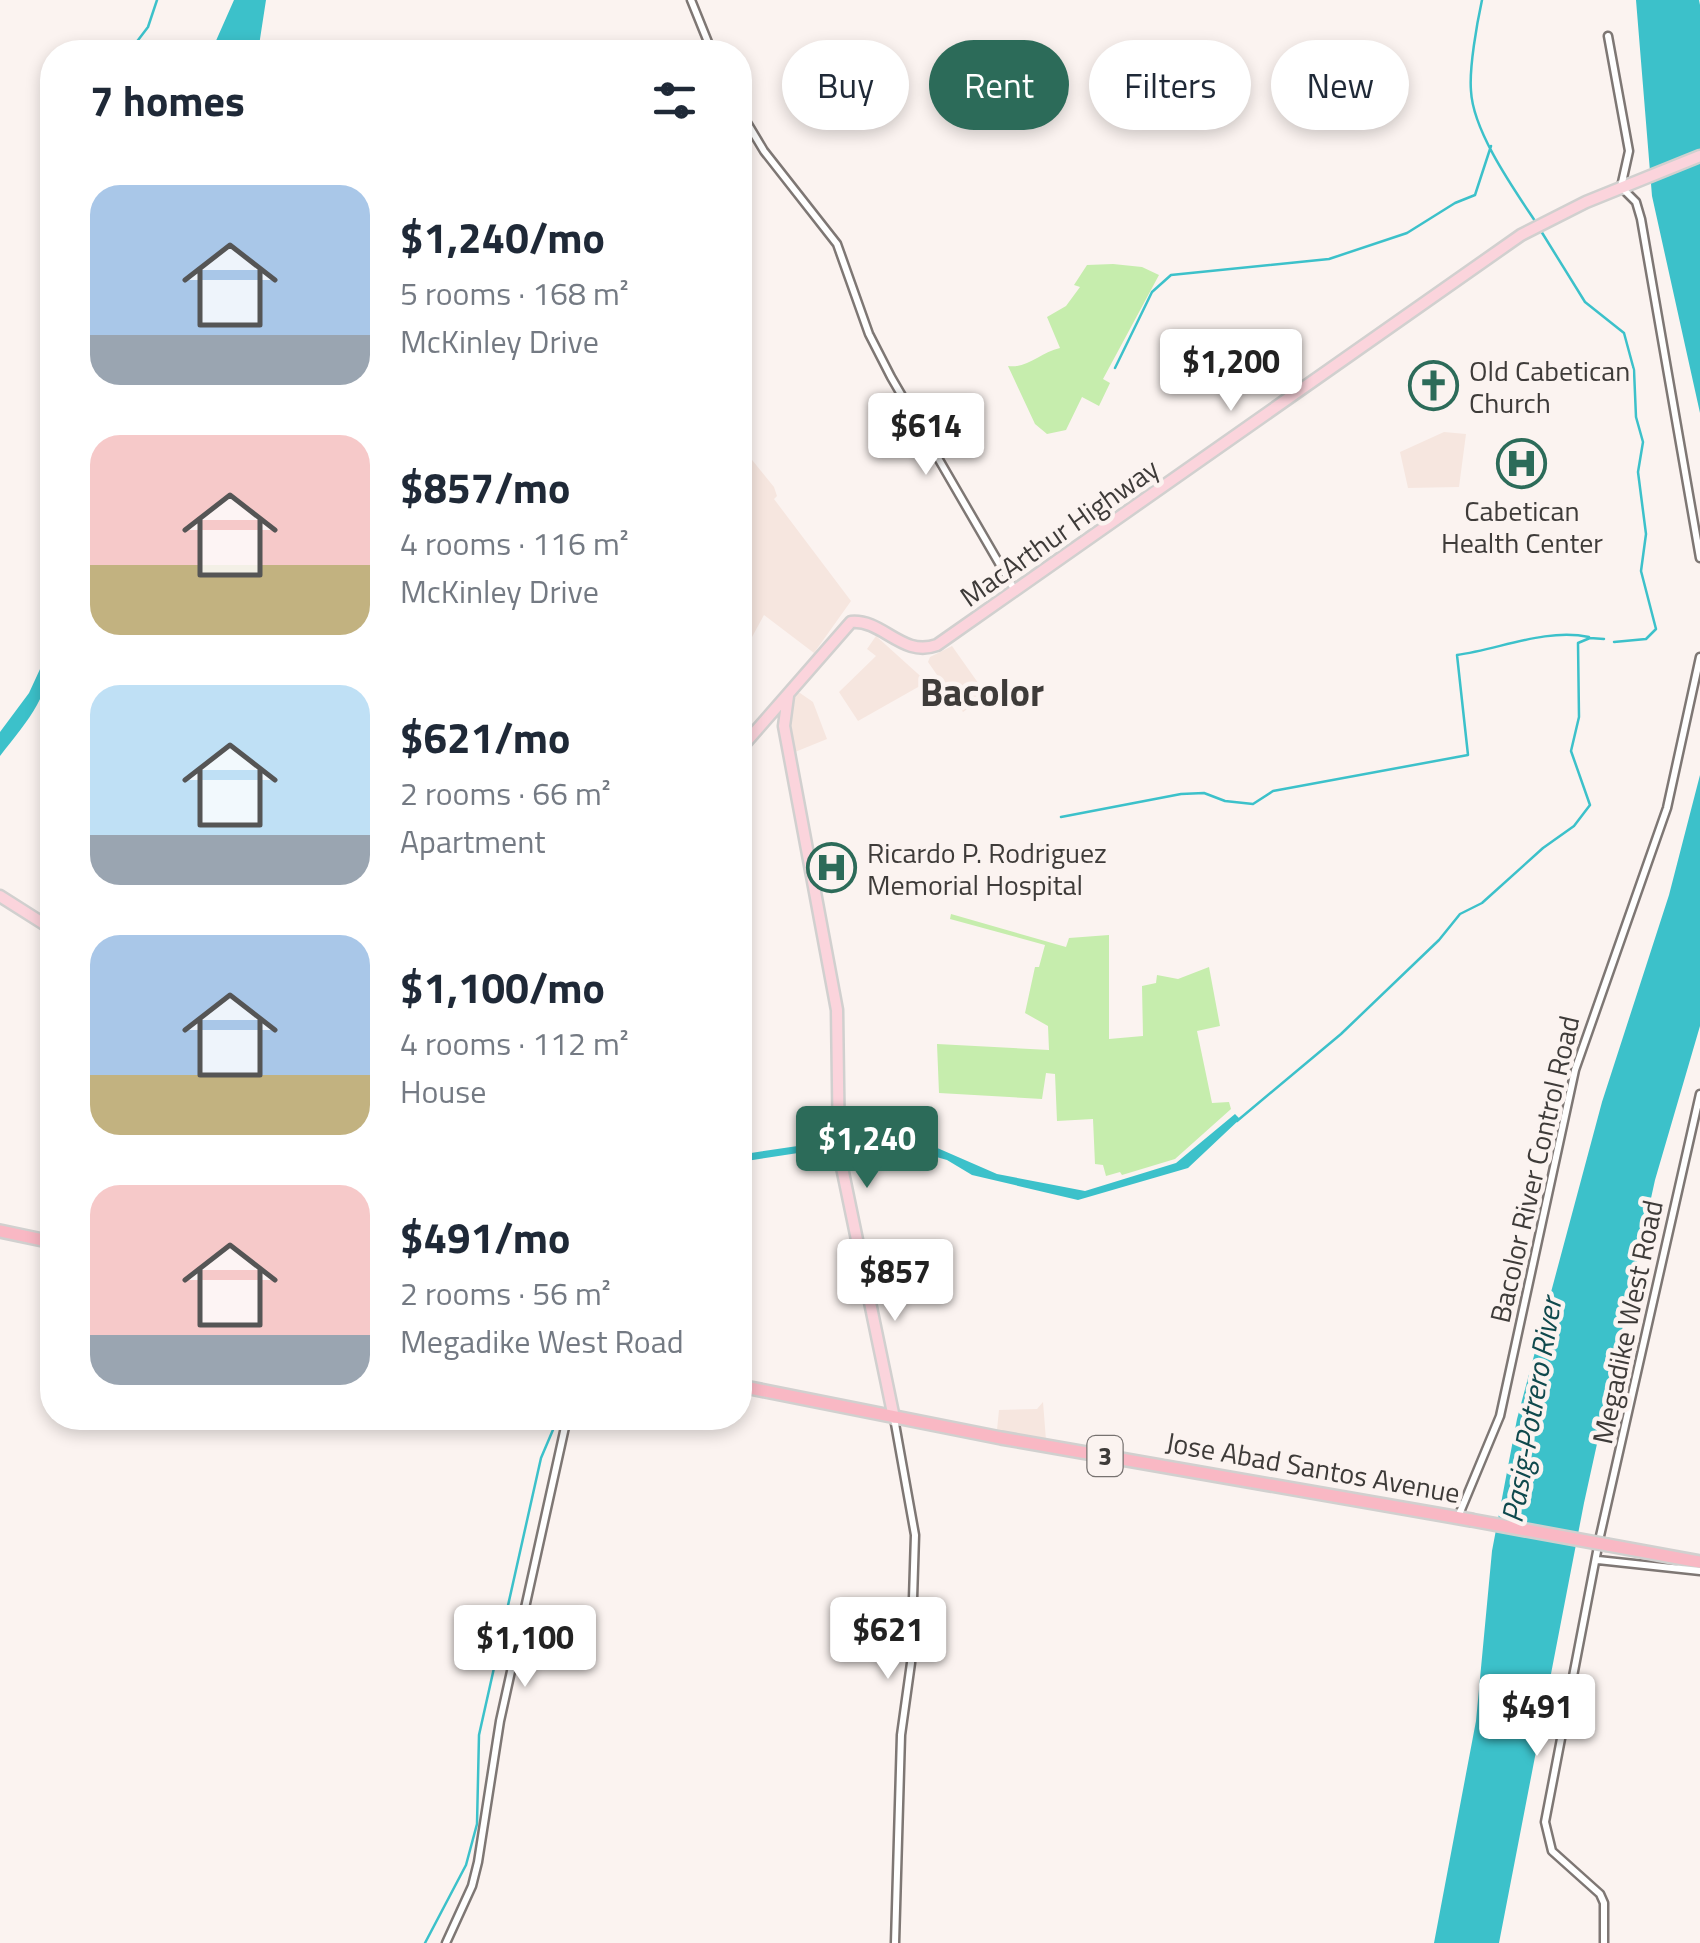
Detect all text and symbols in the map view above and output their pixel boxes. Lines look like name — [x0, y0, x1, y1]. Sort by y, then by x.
chip: Buy — [782, 40, 909, 130]
chip: Rent — [929, 40, 1069, 130]
chip: Filters — [1089, 40, 1251, 130]
chip: New — [1271, 40, 1409, 130]
text: 7 homes — [90, 68, 245, 132]
icon: filters — [647, 73, 702, 128]
text: $1,240/mo — [400, 205, 605, 269]
icon: home — [170, 225, 290, 345]
text: 5 rooms · 168 m² — [400, 269, 629, 317]
text: McKinley Drive — [400, 317, 599, 365]
pin: $1,200 — [1150, 329, 1312, 414]
text: $1,200 — [1182, 337, 1280, 385]
place label: Old Cabetican Church — [1469, 349, 1630, 424]
church icon: Old Cabetican Church — [1408, 360, 1460, 412]
pin: $614 — [867, 393, 985, 478]
text: $614 — [890, 401, 962, 449]
hospital icon: Cabetican Health Center — [1496, 437, 1548, 489]
street label: MacArthur Highway — [951, 447, 1167, 617]
text: $857/mo — [400, 455, 570, 519]
icon: home — [170, 475, 290, 595]
place label: Cabetican Health Center — [1441, 489, 1603, 564]
text: 4 rooms · 116 m² — [400, 519, 629, 567]
text: McKinley Drive — [400, 567, 599, 615]
district label: Bacolor — [920, 663, 1044, 721]
text: $621/mo — [400, 705, 570, 769]
icon: home — [170, 725, 290, 845]
text: 2 rooms · 66 m² — [400, 769, 611, 817]
text: Apartment — [400, 817, 546, 865]
place label: Ricardo P. Rodriguez Memorial Hospital — [867, 831, 1107, 906]
hospital icon: Ricardo P. Rodriguez Memorial Hospital — [806, 842, 858, 894]
text: $1,100/mo — [400, 955, 605, 1019]
icon: home — [170, 975, 290, 1095]
street label: Bacolor River Control Road — [1478, 1011, 1590, 1327]
text: 4 rooms · 112 m² — [400, 1019, 629, 1067]
text: House — [400, 1067, 486, 1115]
pin: $1,240 — [786, 1106, 948, 1191]
text: $1,240 — [818, 1114, 916, 1162]
street label: Megadike West Road — [1580, 1196, 1674, 1448]
text: $491/mo — [400, 1205, 570, 1269]
icon: home — [170, 1225, 290, 1345]
pin: $857 — [836, 1239, 954, 1324]
text: $857 — [859, 1247, 931, 1295]
text: 2 rooms · 56 m² — [400, 1269, 611, 1317]
water label: Pasig-Potrero River — [1489, 1290, 1574, 1526]
text: Megadike West Road — [400, 1317, 684, 1365]
street label: Jose Abad Santos Avenue — [1163, 1420, 1463, 1514]
road number: 3 — [1088, 1436, 1122, 1476]
pin: $621 — [829, 1597, 947, 1682]
pin: $1,100 — [444, 1605, 606, 1690]
text: $621 — [852, 1605, 924, 1653]
text: $1,100 — [476, 1613, 574, 1661]
pin: $491 — [1478, 1674, 1596, 1759]
text: $491 — [1501, 1682, 1573, 1730]

